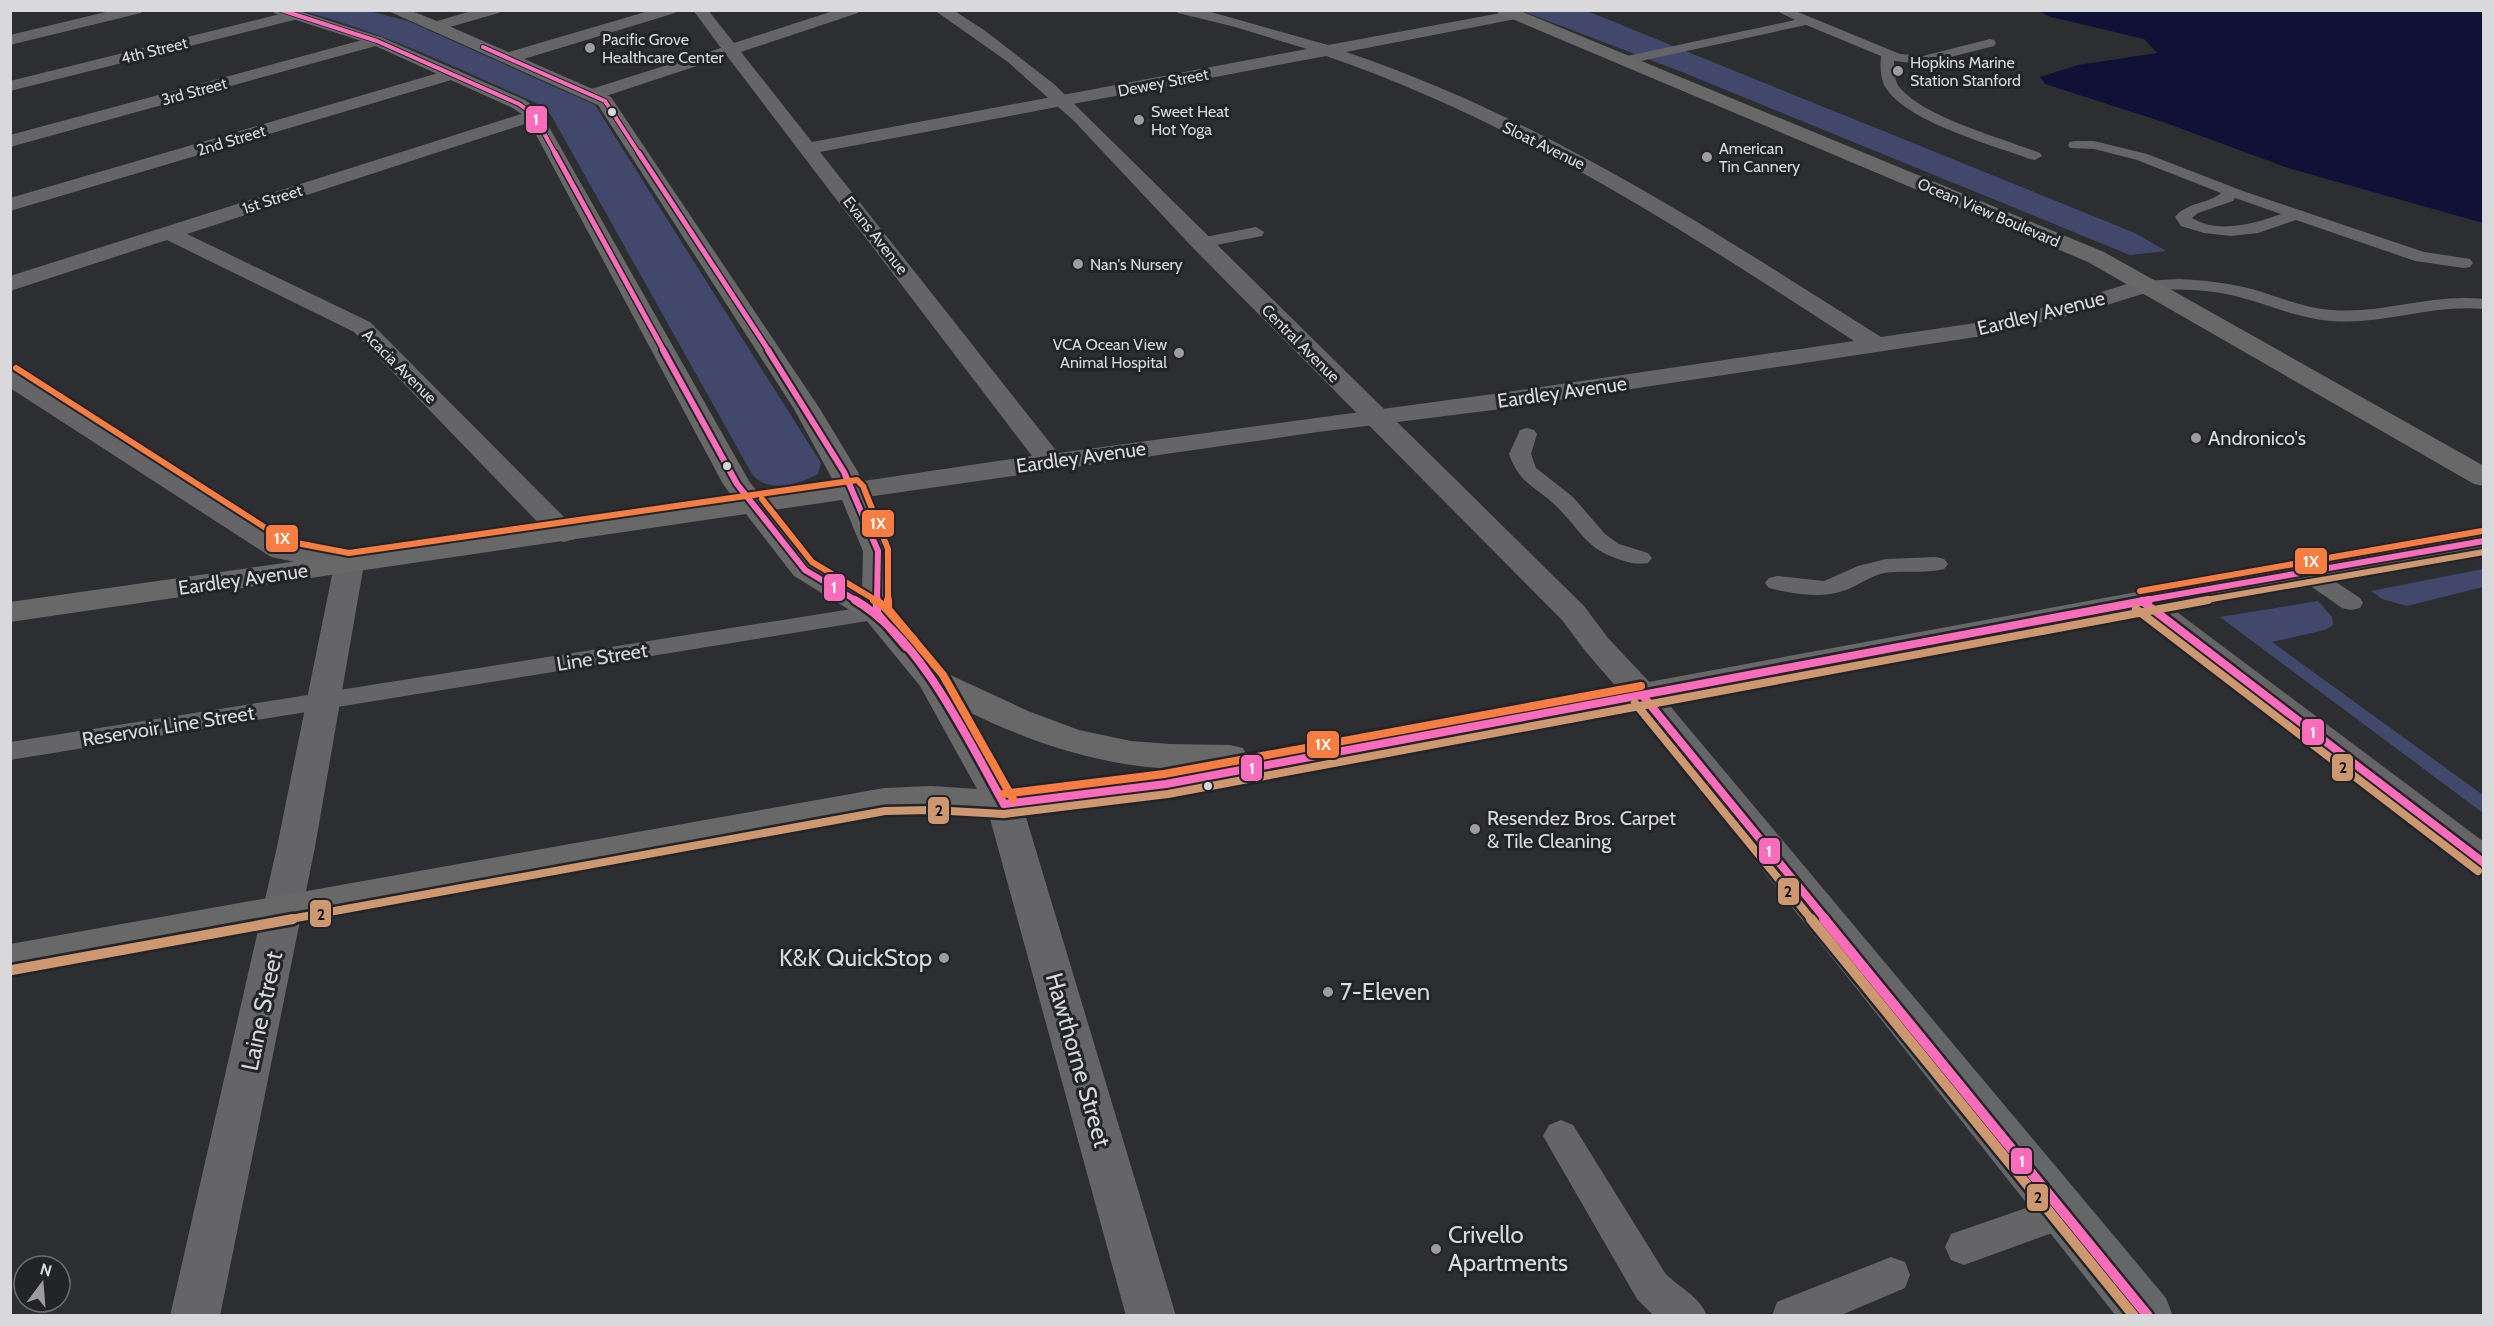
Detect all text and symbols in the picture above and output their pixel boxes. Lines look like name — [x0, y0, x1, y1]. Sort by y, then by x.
place label: Pacific Grove Healthcare Center — [602, 30, 724, 67]
street label: 4th Street — [119, 33, 190, 68]
marker: Pacific Grove Healthcare Center — [583, 41, 597, 55]
place label: Hopkins Marine Station Stanford — [1910, 53, 2021, 90]
street label: Dewey Street — [1116, 64, 1211, 101]
marker: Hopkins Marine Station Stanford — [1891, 64, 1905, 78]
street label: 3rd Street — [159, 73, 230, 109]
place label: Sweet Heat Hot Yoga — [1151, 102, 1230, 139]
line badge: 1 — [525, 105, 548, 134]
unlabelled marker — [606, 106, 618, 118]
text: 1 — [533, 110, 539, 129]
marker: Sweet Heat Hot Yoga — [1132, 113, 1146, 127]
street label: Sloat Avenue — [1500, 117, 1588, 173]
street label: 2nd Street — [194, 121, 268, 160]
place label: American Tin Cannery — [1719, 139, 1800, 176]
marker: American Tin Cannery — [1700, 150, 1714, 164]
street label: Ocean View Boulevard — [1915, 174, 2063, 251]
street label: 1st Street — [240, 181, 305, 218]
street label: Evans Avenue — [839, 192, 912, 278]
place label: Nan's Nursery — [1090, 255, 1183, 274]
marker: Nan's Nursery — [1071, 257, 1085, 271]
street label: Eardley Avenue — [1975, 286, 2107, 340]
street label: Central Avenue — [1258, 300, 1344, 386]
street label: Acacia Avenue — [359, 325, 441, 407]
place label: VCA Ocean View Animal Hospital — [1053, 335, 1167, 372]
marker: VCA Ocean View Animal Hospital — [1172, 346, 1186, 360]
street label: Eardley Avenue — [1496, 371, 1628, 413]
place label: Andronico's — [2208, 426, 2306, 450]
marker: Andronico's — [2189, 431, 2203, 445]
street label: Eardley Avenue — [1015, 436, 1147, 478]
unlabelled marker — [721, 460, 733, 472]
line badge: 1X — [861, 509, 895, 538]
text: 1X — [870, 514, 887, 533]
line badge: 1X — [265, 524, 299, 553]
text: 1X — [274, 529, 291, 548]
line badge: 1X — [2294, 547, 2328, 575]
text: 1X — [2303, 552, 2320, 571]
street label: Eardley Avenue — [177, 558, 309, 600]
line badge: 1 — [823, 573, 846, 602]
text: 1 — [831, 578, 837, 597]
street label: Line Street — [555, 638, 649, 676]
street label: Reservoir Line Street — [80, 700, 256, 751]
line badge: 1 — [2301, 718, 2325, 746]
text: 1 — [2310, 723, 2316, 742]
line badge: 1X — [1306, 730, 1340, 759]
text: 1X — [1315, 735, 1332, 754]
line badge: 2 — [2331, 753, 2354, 782]
line badge: 1 — [1240, 754, 1263, 782]
text: 2 — [2339, 758, 2347, 777]
text: 1 — [1249, 759, 1255, 778]
unlabelled marker — [1202, 780, 1214, 792]
line badge: 2 — [927, 796, 950, 825]
text: 2 — [935, 801, 943, 820]
place label: Resendez Bros. Carpet & Tile Cleaning — [1487, 806, 1676, 853]
marker: Resendez Bros. Carpet & Tile Cleaning — [1468, 822, 1482, 836]
line badge: 1 — [1758, 837, 1781, 865]
text: 1 — [1766, 842, 1772, 861]
line badge: 2 — [1777, 877, 1800, 906]
text: 2 — [1784, 882, 1792, 901]
line badge: 2 — [309, 899, 332, 928]
text: 2 — [317, 905, 325, 924]
place label: K&K QuickStop — [779, 943, 932, 972]
street label: Laine Street — [235, 948, 288, 1073]
marker: K&K QuickStop — [937, 951, 951, 965]
street label: Hawthorne Street — [1040, 969, 1117, 1150]
place label: 7-Eleven — [1340, 977, 1430, 1006]
marker: 7-Eleven — [1321, 985, 1335, 999]
line badge: 1 — [2010, 1147, 2033, 1175]
text: 1 — [2019, 1152, 2025, 1171]
line badge: 2 — [2026, 1183, 2049, 1212]
text: 2 — [2034, 1188, 2042, 1207]
place label: Crivello Apartments — [1448, 1220, 1568, 1277]
marker: Crivello Apartments — [1429, 1242, 1443, 1256]
north arrow — [12, 1254, 72, 1314]
text: N — [38, 1259, 54, 1281]

